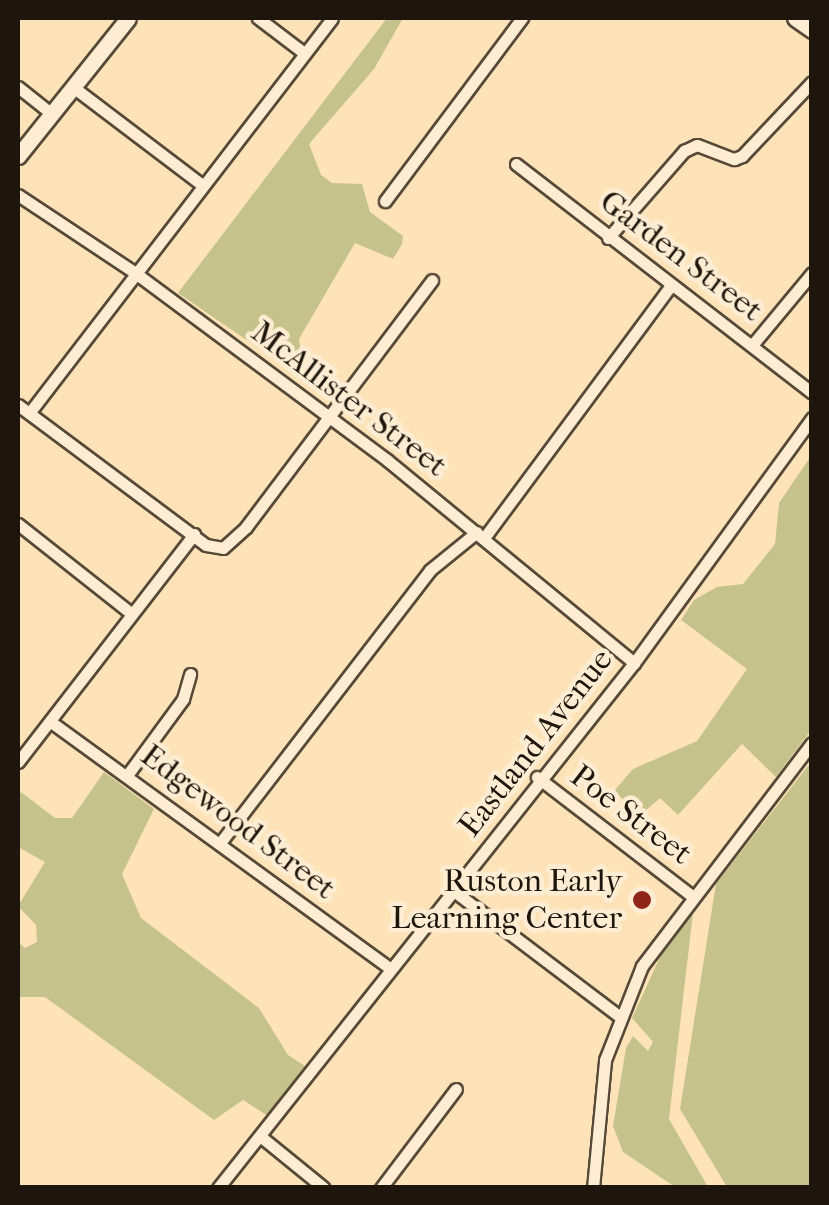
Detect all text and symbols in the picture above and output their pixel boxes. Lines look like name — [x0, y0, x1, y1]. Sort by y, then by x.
street label: Garden Street — [592, 182, 770, 330]
street label: McAllister Street — [244, 313, 454, 485]
street label: Eastland Avenue — [451, 642, 621, 844]
street label: Edgewood Street — [133, 736, 343, 908]
street label: Poe Street — [563, 757, 699, 873]
place label: Ruston Early Learning Center — [391, 863, 622, 938]
marker: Ruston Early Learning Center — [631, 889, 653, 911]

